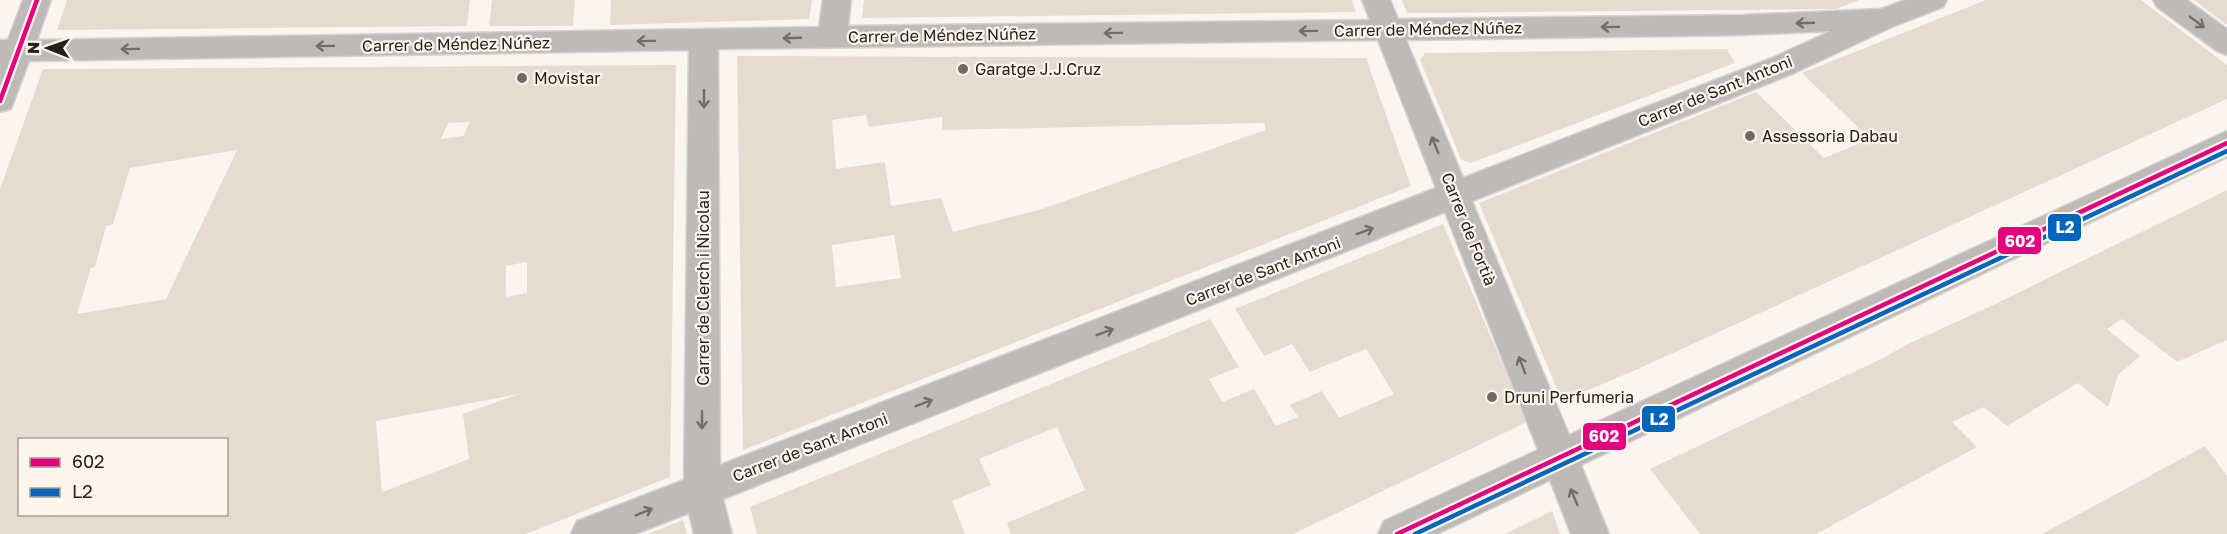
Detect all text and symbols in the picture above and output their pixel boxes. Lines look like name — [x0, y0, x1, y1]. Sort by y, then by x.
one-way arrow — [2189, 16, 2205, 28]
street label: Carrer de Méndez Núñez — [1334, 17, 1522, 41]
one-way arrow — [1795, 17, 1815, 28]
north arrow — [18, 18, 78, 78]
one-way arrow — [1600, 21, 1620, 33]
street label: Carrer de Méndez Núñez — [848, 23, 1036, 47]
one-way arrow — [1299, 25, 1319, 37]
one-way arrow — [1104, 28, 1124, 39]
street label: Carrer de Méndez Núñez — [362, 32, 550, 56]
one-way arrow — [783, 32, 803, 44]
one-way arrow — [636, 35, 656, 47]
text: N — [23, 41, 43, 54]
one-way arrow — [315, 41, 335, 52]
one-way arrow — [120, 44, 140, 55]
street label: Carrer de Sant Antoni — [1635, 51, 1795, 131]
place label: Garatge J.J.Cruz — [975, 59, 1101, 79]
marker: Garatge J.J.Cruz — [956, 62, 970, 76]
place label: Movistar — [534, 68, 600, 88]
marker: Movistar — [515, 71, 529, 85]
one-way arrow — [698, 89, 710, 109]
place label: Assessoria Dabau — [1762, 126, 1898, 146]
marker: Assessoria Dabau — [1743, 129, 1757, 143]
one-way arrow — [1429, 136, 1440, 155]
street label: Carrer de Fortià — [1437, 170, 1501, 288]
street label: Carrer de Clerch i Nicolau — [693, 190, 713, 386]
line badge: L2 — [2047, 213, 2082, 242]
text: L2 — [2056, 217, 2075, 237]
one-way arrow — [1356, 225, 1374, 236]
line badge: 602 — [1997, 226, 2042, 255]
text: 602 — [2005, 231, 2035, 251]
street label: Carrer de Sant Antoni — [1182, 232, 1344, 310]
one-way arrow — [1096, 326, 1114, 337]
one-way arrow — [1516, 357, 1527, 375]
place label: Druni Perfumeria — [1504, 387, 1634, 407]
marker: Druni Perfumeria — [1485, 390, 1499, 404]
one-way arrow — [914, 396, 933, 407]
line badge: L2 — [1641, 405, 1676, 433]
street label: Carrer de Sant Antoni — [729, 408, 891, 486]
text: L2 — [1650, 409, 1669, 429]
one-way arrow — [696, 410, 708, 430]
line badge: 602 — [1582, 422, 1627, 451]
text: 602 — [1589, 426, 1619, 446]
legend — [18, 438, 228, 516]
text: 602 — [72, 450, 105, 472]
text: L2 — [72, 480, 93, 502]
one-way arrow — [1568, 488, 1579, 506]
one-way arrow — [635, 506, 653, 517]

